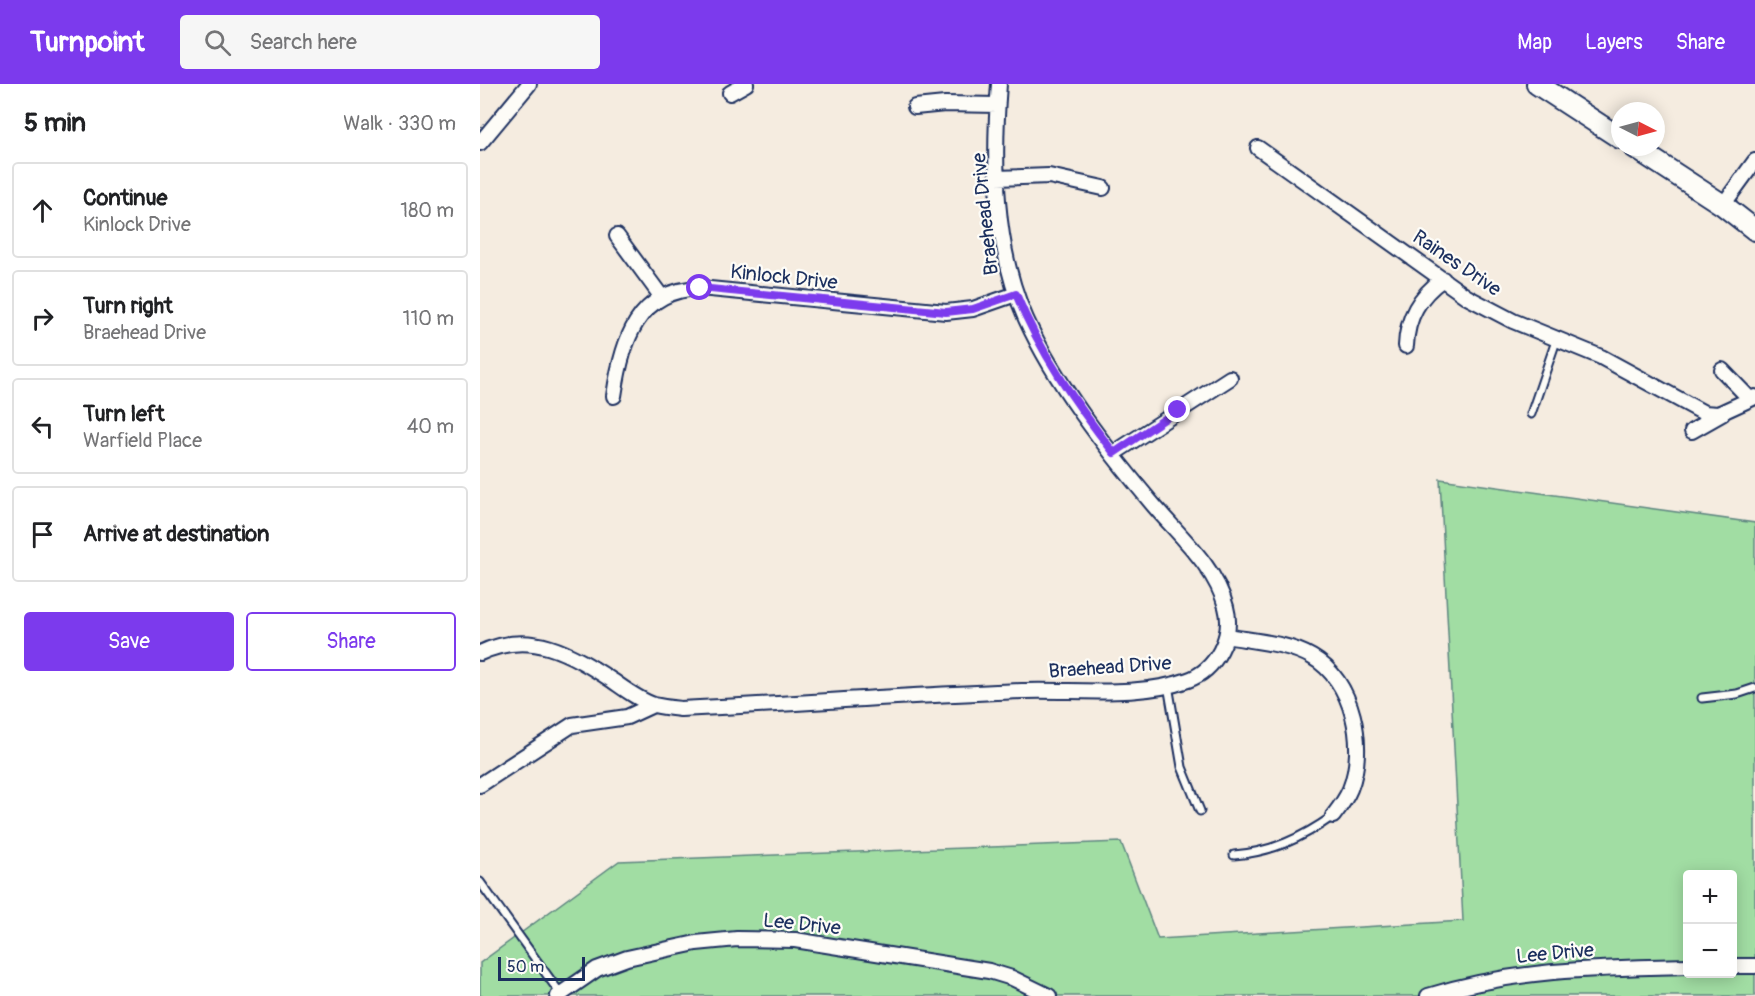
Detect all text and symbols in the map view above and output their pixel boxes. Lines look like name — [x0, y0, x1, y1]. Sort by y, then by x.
search box — [180, 15, 600, 69]
text: Turnpoint — [30, 25, 144, 60]
icon: search — [201, 26, 234, 59]
text: Search here — [249, 28, 357, 56]
text: Map — [1517, 29, 1552, 56]
text: Layers — [1585, 29, 1643, 56]
text: Share — [1676, 29, 1725, 56]
north arrow — [1611, 102, 1665, 156]
text: 5 min — [24, 107, 86, 139]
text: Walk · 330 m — [343, 111, 456, 136]
street label: Braehead Drive — [966, 151, 1004, 276]
text: Continue — [83, 184, 167, 212]
icon: ahead — [26, 194, 59, 227]
text: 180 m — [400, 198, 454, 223]
text: Kinlock Drive — [83, 212, 191, 237]
street label: Raines Drive — [1408, 224, 1506, 302]
street label: Kinlock Drive — [729, 259, 839, 295]
route start — [686, 274, 712, 300]
text: Turn right — [83, 292, 173, 320]
icon: right — [26, 302, 59, 335]
text: 110 m — [403, 306, 454, 331]
text: Braehead Drive — [83, 320, 206, 345]
route end — [1164, 396, 1190, 422]
text: Turn left — [83, 400, 165, 428]
icon: left — [26, 410, 59, 443]
text: 40 m — [407, 414, 454, 439]
text: Warfield Place — [83, 428, 202, 453]
icon: arrive — [26, 518, 59, 551]
text: Arrive at destination — [83, 520, 269, 548]
button: Save — [24, 612, 234, 671]
button: Share — [246, 612, 456, 671]
street label: Braehead Drive — [1048, 650, 1172, 684]
map controls — [1683, 870, 1737, 978]
button: + — [1683, 870, 1737, 924]
street label: Lee Drive — [762, 907, 842, 941]
button: − — [1683, 924, 1737, 978]
street label: Lee Drive — [1515, 937, 1595, 969]
scale bar — [498, 954, 585, 982]
text: 50 m — [507, 957, 544, 977]

